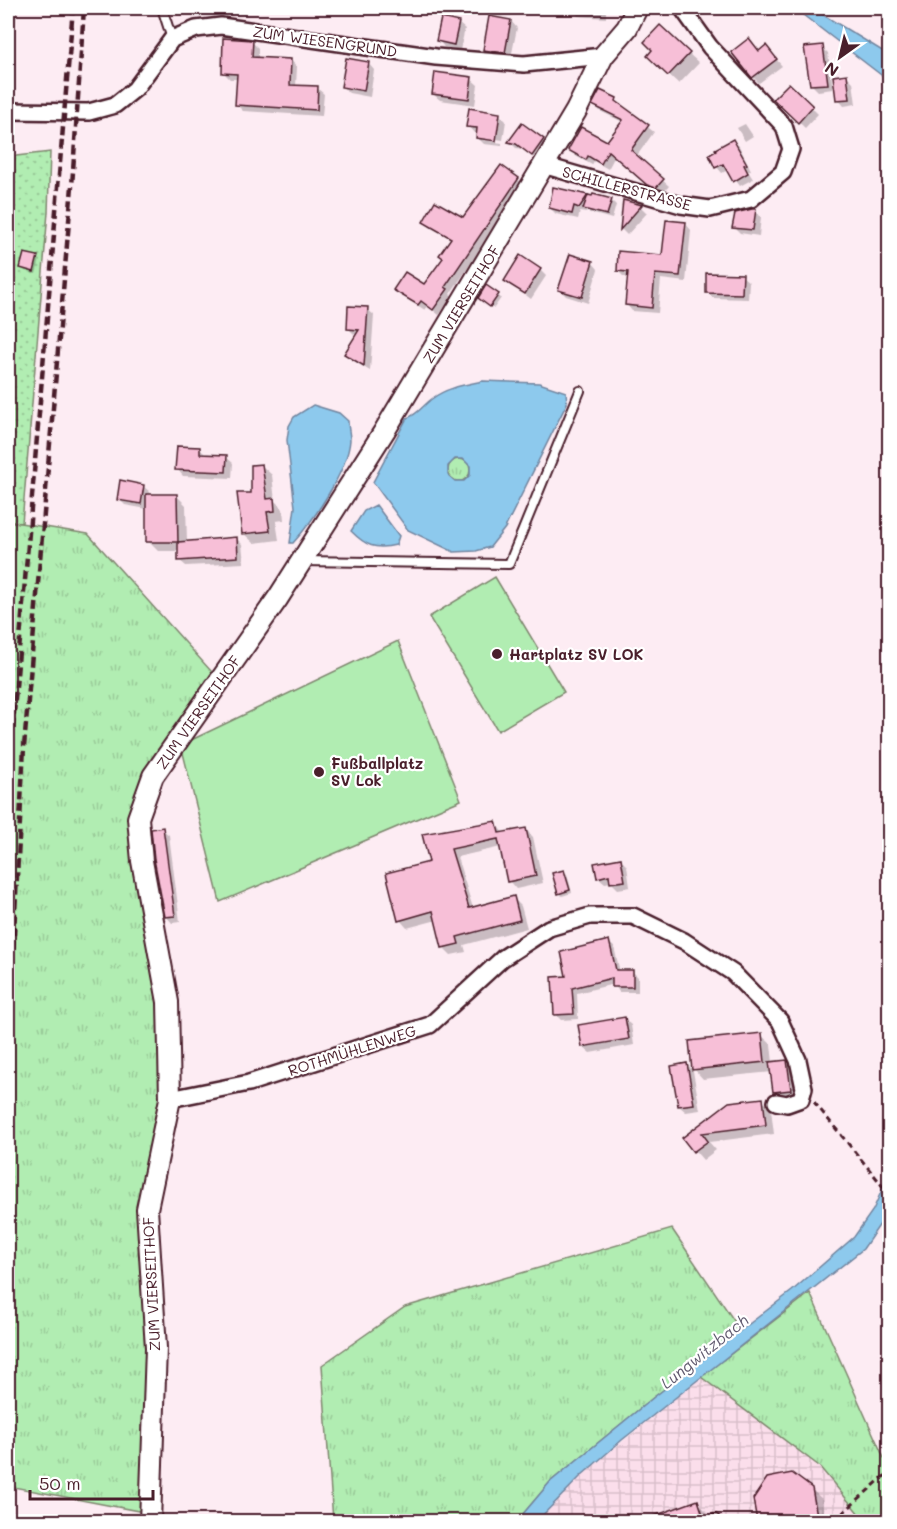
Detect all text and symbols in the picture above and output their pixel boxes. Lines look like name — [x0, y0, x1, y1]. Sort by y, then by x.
street label: ZUM WIESENGRUND — [252, 21, 398, 61]
north arrow — [810, 27, 870, 87]
text: N — [820, 58, 842, 82]
street label: SCHILLERSTRASSE — [560, 161, 694, 215]
street label: ZUM VIERSEITHOF — [418, 241, 504, 367]
place label: Hartplatz SV LOK — [509, 644, 644, 664]
marker: Hartplatz SV LOK — [490, 647, 504, 661]
street label: ZUM VIERSEITHOF — [151, 651, 245, 773]
place label: Fußballplatz SV Lok — [331, 753, 424, 790]
marker: Fußballplatz SV Lok — [312, 765, 326, 779]
street label: ROTHMÜHLENWEG — [285, 1020, 419, 1080]
street label: ZUM VIERSEITHOF — [138, 1216, 164, 1352]
water label: Lungwitzbach — [656, 1309, 752, 1393]
scale bar — [30, 1463, 153, 1501]
text: 50 m — [39, 1471, 81, 1495]

